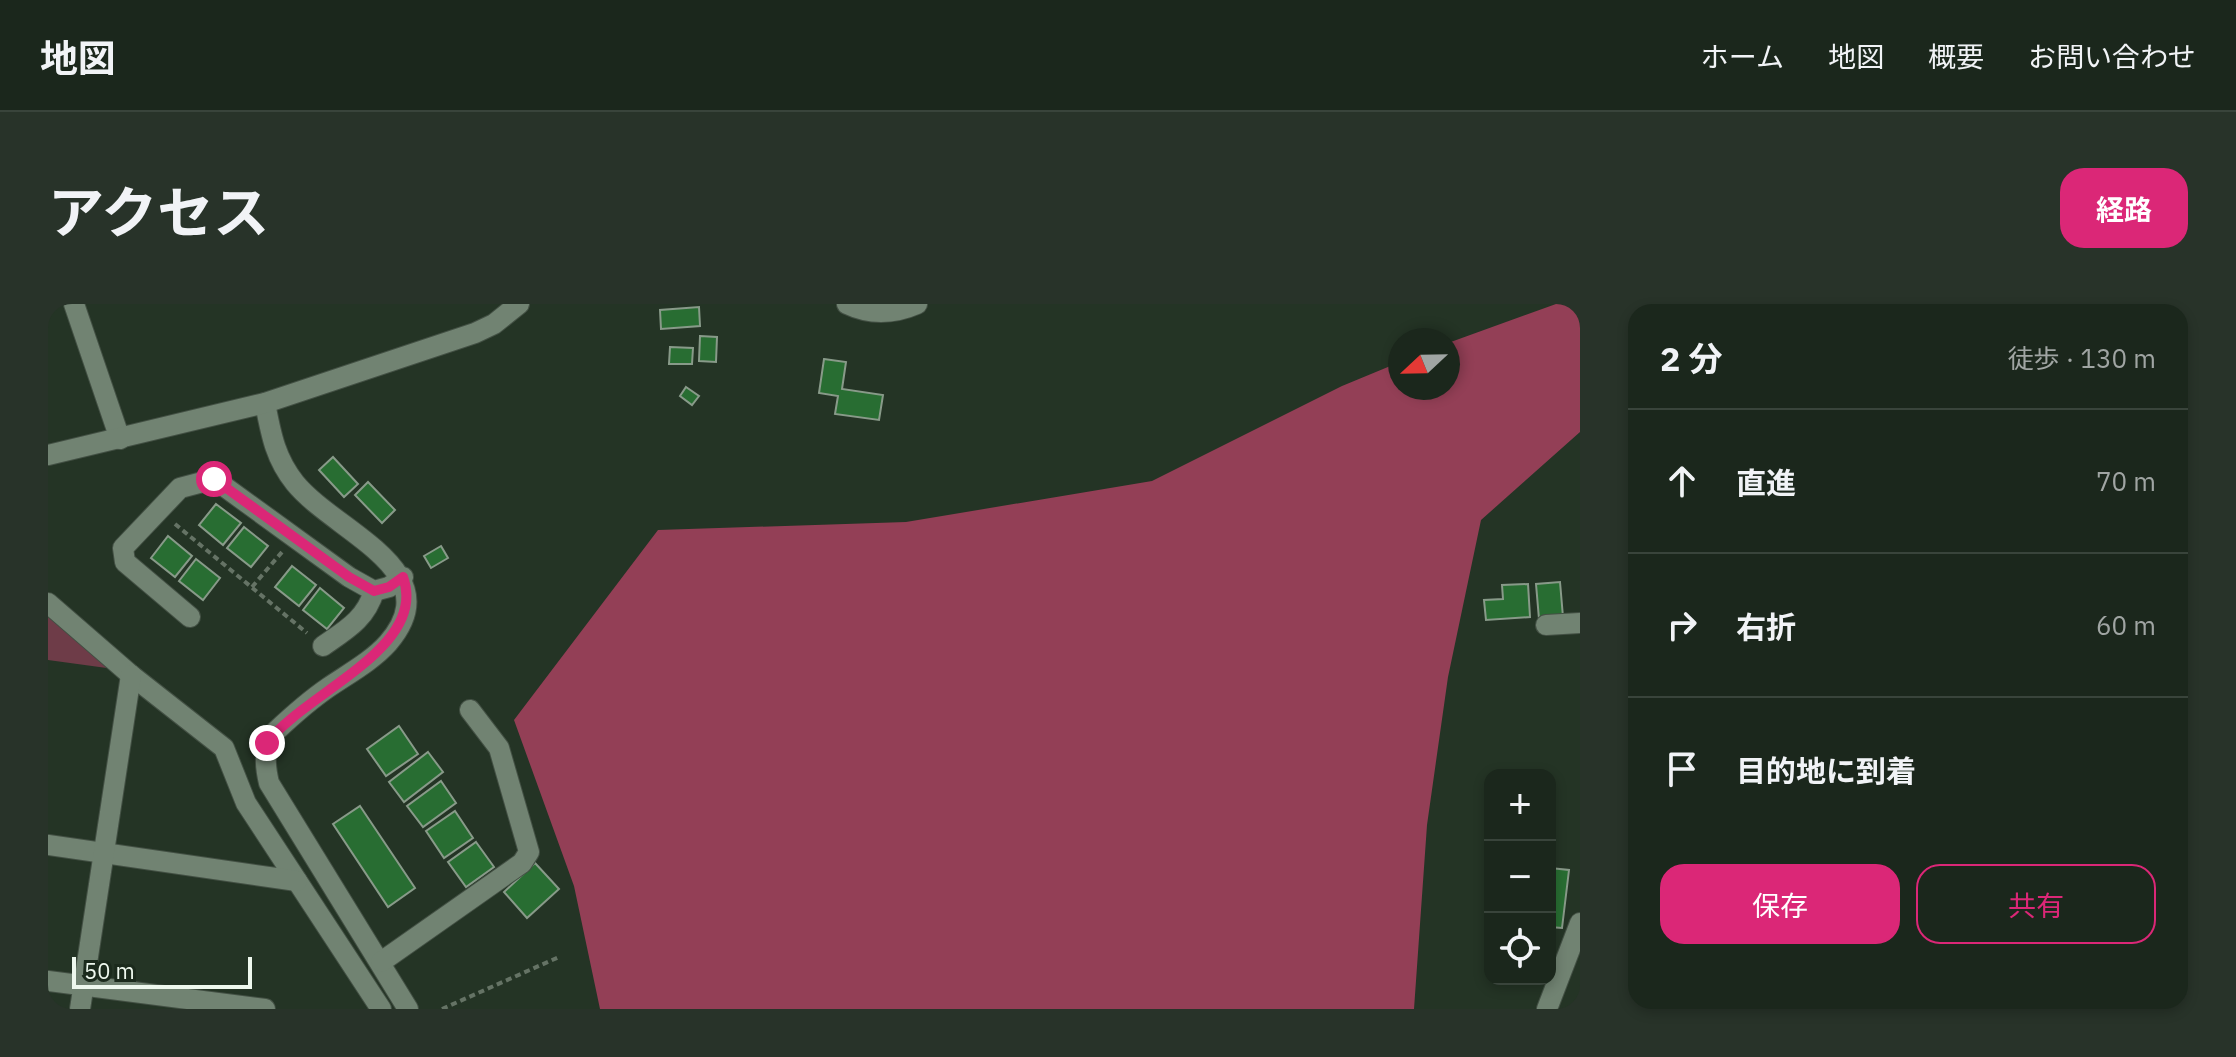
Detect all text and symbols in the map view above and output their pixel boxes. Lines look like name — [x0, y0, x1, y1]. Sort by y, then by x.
text: 地図 — [40, 33, 116, 82]
text: ホーム — [1701, 38, 1784, 75]
text: 地図 — [1828, 38, 1884, 75]
text: 概要 — [1928, 38, 1984, 75]
text: お問い合わせ — [2028, 38, 2196, 75]
button: 経路 — [2060, 168, 2188, 248]
text: アクセス — [48, 176, 269, 248]
north arrow — [1388, 328, 1460, 400]
text: 2 分 — [1660, 336, 1722, 380]
text: 徒歩 · 130 m — [2008, 341, 2156, 375]
icon: ahead — [1660, 459, 1704, 503]
route start — [196, 461, 232, 497]
text: 直進 — [1736, 463, 1796, 502]
text: 70 m — [2096, 464, 2156, 498]
icon: right — [1660, 603, 1704, 647]
text: 右折 — [1736, 607, 1796, 646]
text: 60 m — [2096, 608, 2156, 642]
route end — [249, 725, 285, 761]
icon: arrive — [1660, 747, 1704, 791]
text: 目的地に到着 — [1736, 751, 1916, 790]
map controls — [1484, 769, 1556, 985]
button: + — [1484, 769, 1556, 841]
button: − — [1484, 841, 1556, 913]
button: 保存 — [1660, 864, 1900, 944]
button: 共有 — [1916, 864, 2156, 944]
button: locate — [1484, 913, 1556, 985]
scale bar — [72, 953, 252, 989]
text: 50 m — [84, 956, 135, 985]

